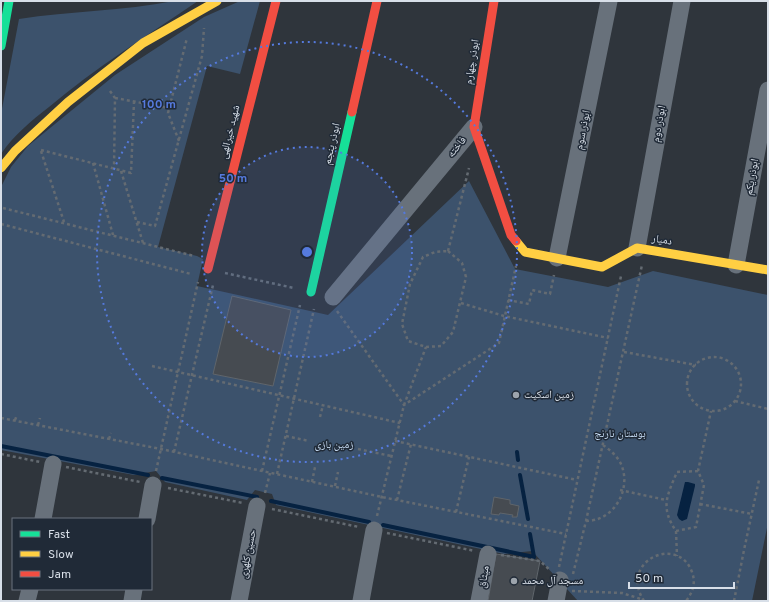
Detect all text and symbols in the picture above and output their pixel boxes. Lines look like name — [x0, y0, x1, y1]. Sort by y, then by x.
street label: ابوذر چهارم — [462, 38, 482, 86]
text: 100 m — [142, 97, 176, 113]
street label: شهید خیرالهی — [217, 103, 243, 161]
street label: ابوذر دوم — [649, 104, 669, 144]
street label: ابوذر سوم — [572, 109, 594, 151]
street label: ابوذر پنجم — [320, 122, 344, 166]
street label: فاخته — [444, 133, 470, 160]
street label: ابوذر یکم — [742, 158, 762, 196]
text: 50 m — [219, 171, 247, 187]
street label: دمیار — [650, 231, 674, 249]
centre of rings — [300, 245, 314, 259]
place label: زمین اسکیت — [524, 388, 574, 402]
marker: زمین اسکیت — [511, 390, 521, 400]
park label: بوستان نارنج — [594, 427, 646, 441]
park label: زمین بازی — [314, 438, 354, 452]
legend — [12, 518, 152, 590]
text: Fast — [48, 527, 70, 543]
street label: حسین کلهری — [236, 528, 260, 580]
text: Slow — [48, 547, 74, 563]
scale bar — [629, 564, 734, 590]
street label: میثاق — [475, 565, 493, 589]
text: Jam — [48, 567, 71, 583]
text: 50 m — [635, 571, 663, 587]
place label: مسجد آل محمد — [522, 574, 583, 588]
marker: مسجد آل محمد — [509, 576, 519, 586]

